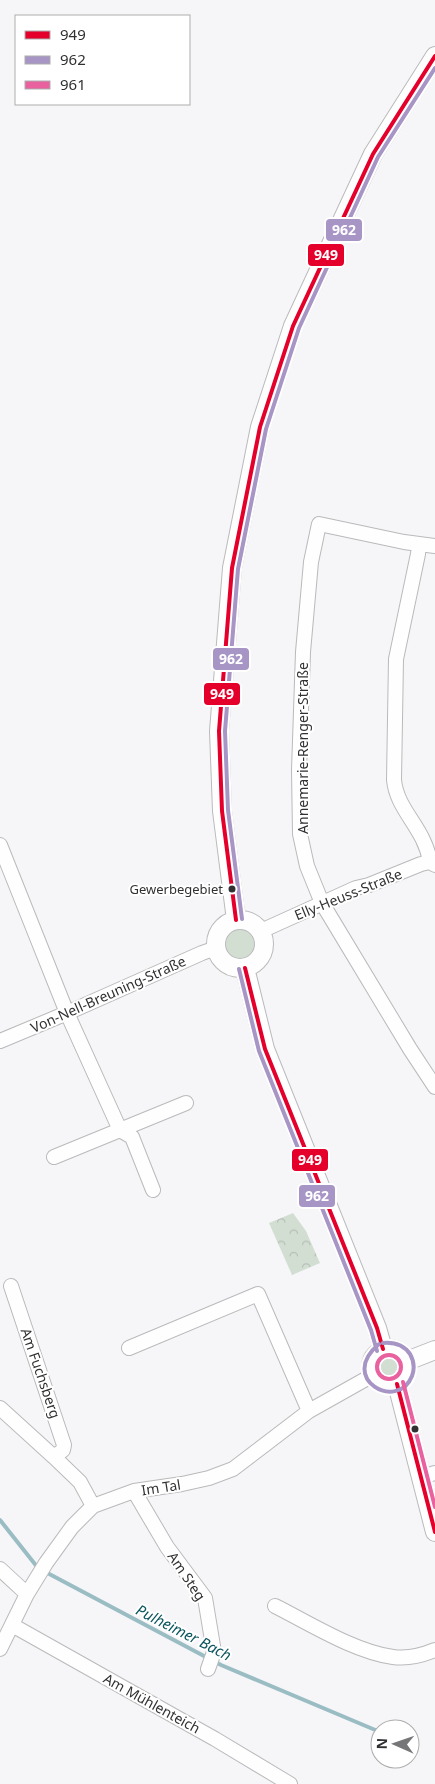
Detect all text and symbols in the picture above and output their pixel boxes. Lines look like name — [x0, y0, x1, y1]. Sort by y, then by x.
legend — [15, 15, 190, 105]
text: 949 — [60, 24, 86, 44]
text: 962 — [60, 49, 86, 69]
text: 961 — [60, 74, 86, 94]
line badge: 962 — [325, 218, 363, 242]
text: 962 — [332, 220, 356, 239]
line badge: 949 — [307, 243, 345, 267]
text: 949 — [314, 245, 338, 264]
line badge: 962 — [212, 647, 250, 671]
text: 962 — [219, 649, 243, 668]
street label: Annemarie-Renger-Straße — [293, 662, 312, 834]
line badge: 949 — [203, 682, 241, 706]
text: 949 — [210, 684, 234, 703]
street label: Elly-Heuss-Straße — [291, 864, 405, 924]
place label: Gewerbegebiet — [130, 880, 223, 898]
marker: Gewerbegebiet — [227, 884, 237, 894]
street label: Von-Nell-Breuning-Straße — [27, 951, 189, 1037]
line badge: 949 — [291, 1148, 329, 1172]
text: 949 — [298, 1150, 322, 1169]
line badge: 962 — [298, 1184, 336, 1208]
text: 962 — [305, 1186, 329, 1205]
street label: Am Fuchsberg — [17, 1325, 65, 1421]
unlabelled marker — [410, 1424, 420, 1434]
street label: Im Tal — [140, 1475, 182, 1499]
street label: Am Steg — [164, 1548, 210, 1604]
water label: Pulheimer Bach — [133, 1599, 235, 1665]
street label: Am Mühlenteich — [100, 1669, 204, 1737]
north arrow — [370, 1719, 420, 1769]
text: N — [372, 1738, 391, 1750]

